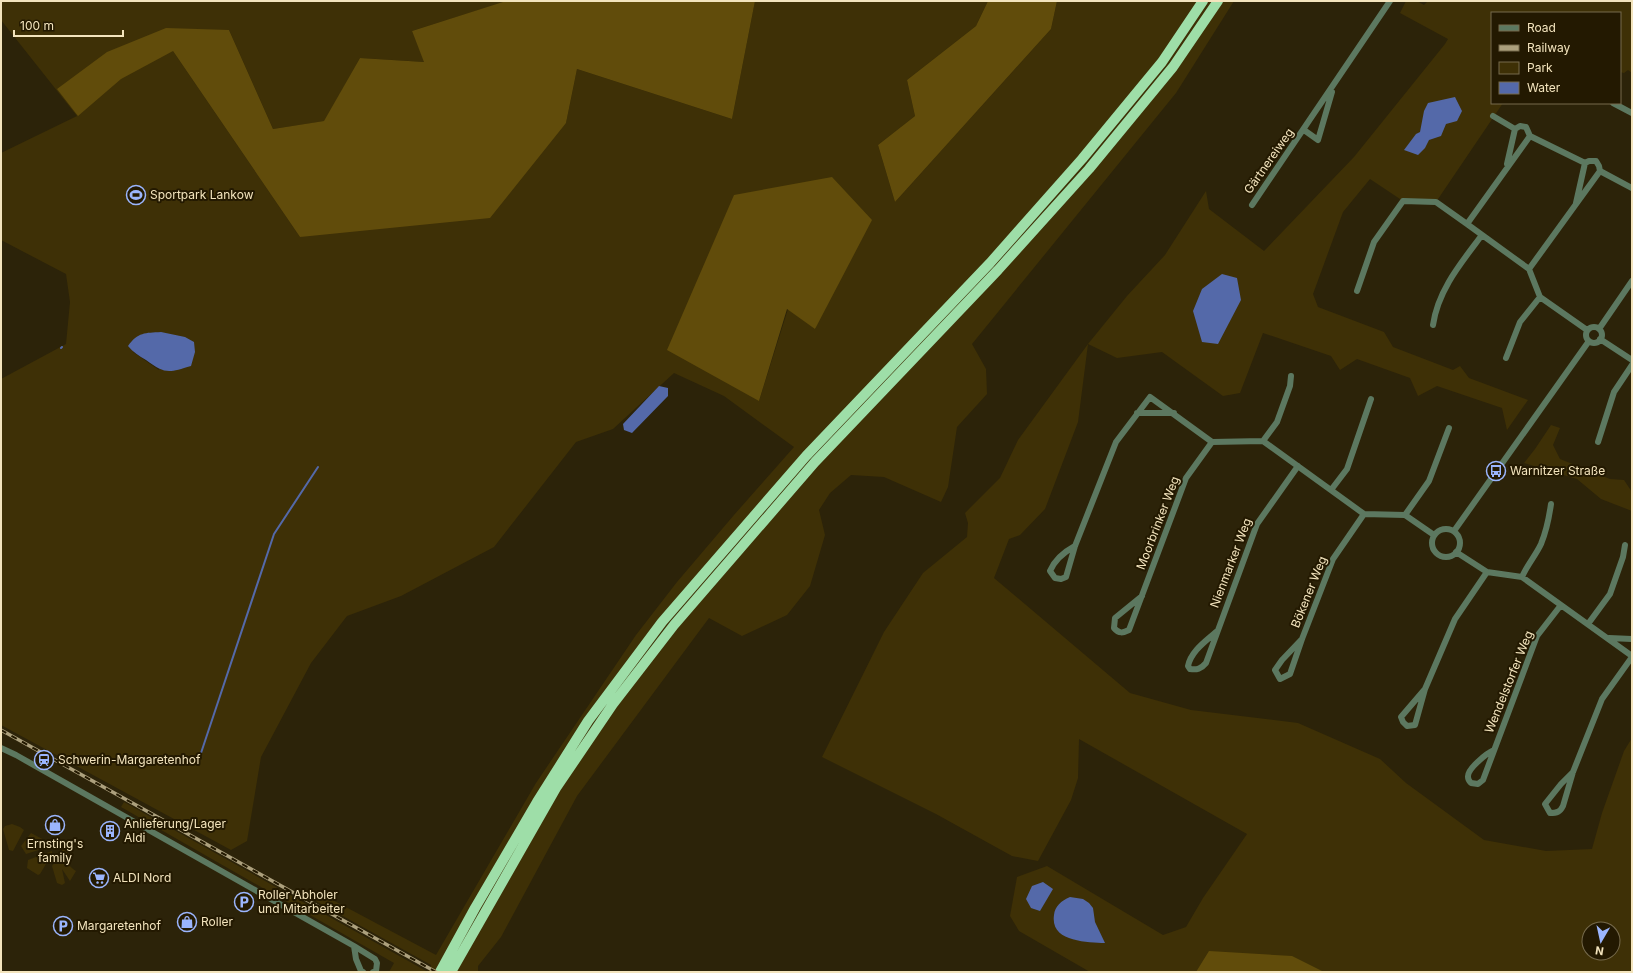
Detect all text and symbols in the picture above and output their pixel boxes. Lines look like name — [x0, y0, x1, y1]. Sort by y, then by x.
scale bar — [14, 12, 123, 38]
legend — [1491, 12, 1621, 104]
text: 100 m — [20, 18, 54, 33]
text: Road — [1527, 20, 1556, 35]
text: Railway — [1527, 40, 1571, 55]
text: Park — [1527, 60, 1553, 75]
text: Water — [1527, 80, 1561, 95]
street label: Gärtnereiweg — [1240, 125, 1297, 196]
sports icon: Sportpark Lankow — [125, 184, 147, 206]
place label: Sportpark Lankow — [150, 187, 254, 202]
bus stop icon: Warnitzer Straße — [1485, 460, 1507, 482]
place label: Warnitzer Straße — [1510, 463, 1605, 478]
street label: Moorbrinker Weg — [1133, 474, 1182, 572]
street label: Nienmarker Weg — [1207, 516, 1255, 610]
street label: Bökener Weg — [1287, 554, 1330, 630]
street label: Wendelstorfer Weg — [1481, 628, 1536, 735]
station icon: Schwerin-Margaretenhof — [33, 749, 55, 771]
place label: Schwerin-Margaretenhof — [58, 752, 201, 767]
shop icon: Ernsting's family — [44, 814, 66, 836]
place label: Anlieferung/Lager Aldi — [124, 816, 227, 845]
building icon: Anlieferung/Lager Aldi — [99, 820, 121, 842]
place label: Ernsting's family — [27, 836, 83, 865]
supermarket icon: ALDI Nord — [88, 867, 110, 889]
place label: ALDI Nord — [113, 870, 171, 885]
place label: Roller Abholer und Mitarbeiter — [258, 887, 345, 916]
parking icon: Roller Abholer und Mitarbeiter — [233, 891, 255, 913]
shop icon: Roller — [176, 911, 198, 933]
place label: Roller — [201, 914, 234, 929]
parking icon: Margaretenhof — [52, 915, 74, 937]
place label: Margaretenhof — [77, 918, 161, 933]
north arrow — [1581, 921, 1621, 961]
text: N — [1594, 943, 1605, 958]

